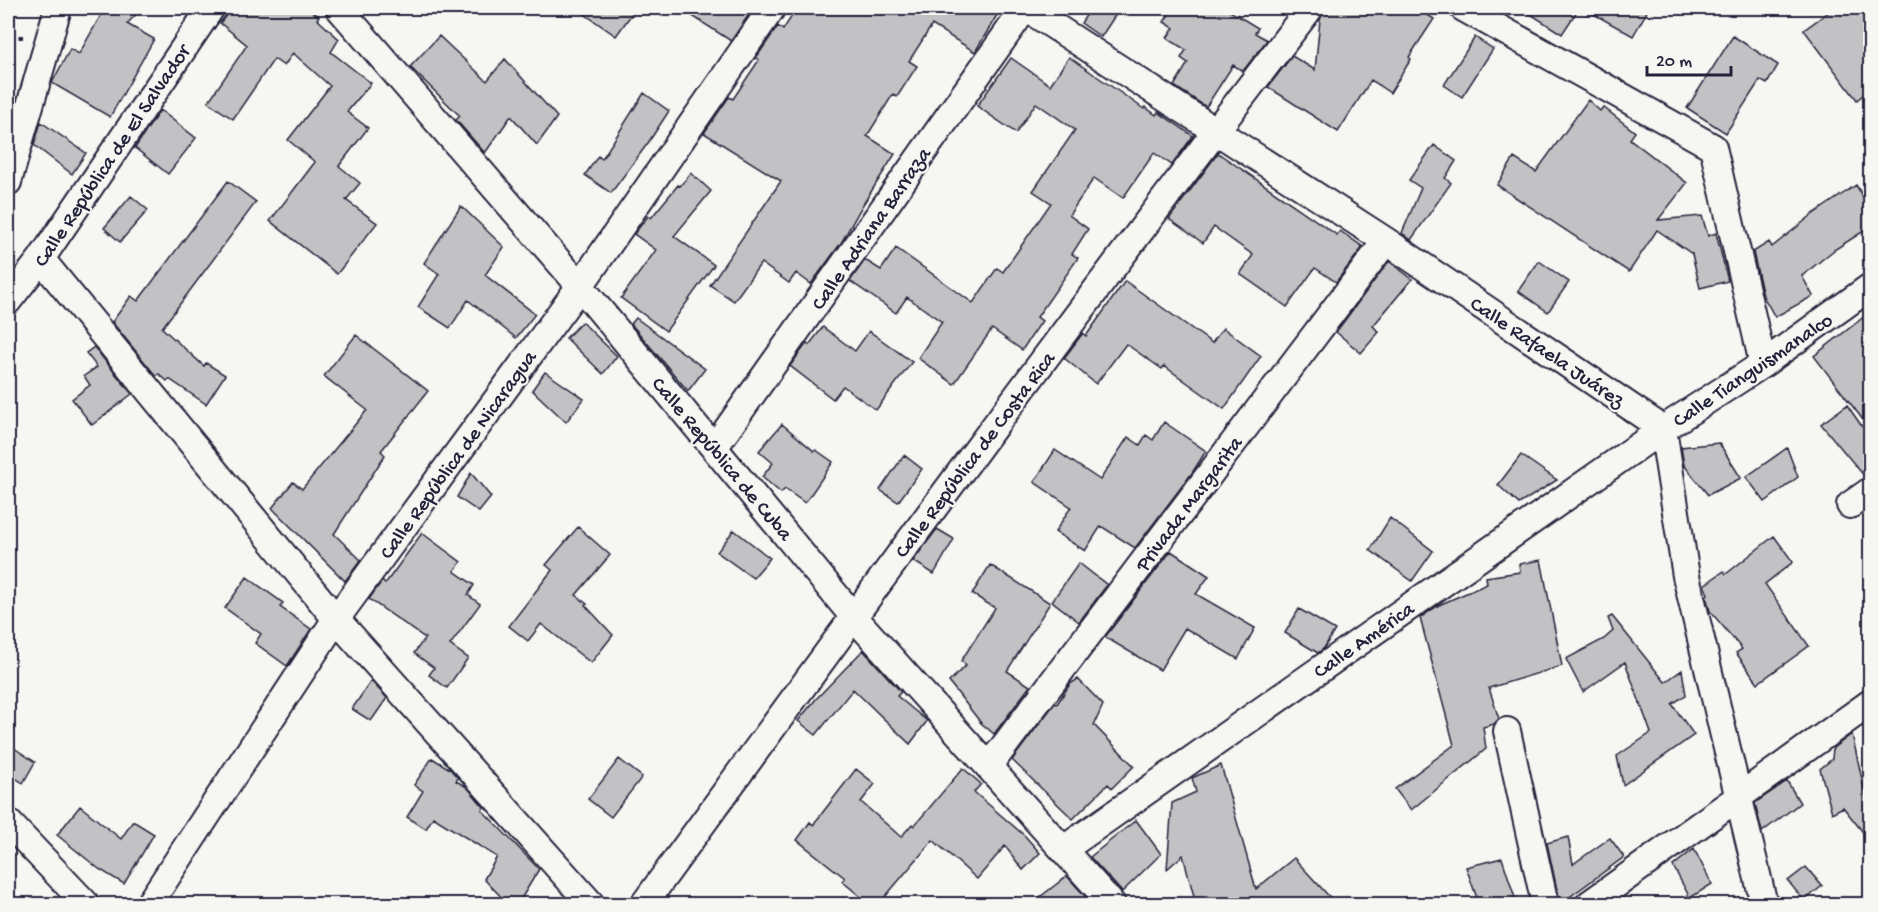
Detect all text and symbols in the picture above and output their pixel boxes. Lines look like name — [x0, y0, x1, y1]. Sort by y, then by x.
scale bar — [1647, 39, 1731, 77]
street label: Calle República de El Salvador — [30, 40, 199, 273]
text: 20 m — [1656, 52, 1692, 73]
street label: Calle Adriana Barraza — [807, 143, 939, 316]
street label: Calle Rafaela Juárez — [1464, 293, 1629, 415]
street label: Calle Tianguismanalco — [1669, 309, 1839, 435]
street label: Calle República de Nicaragua — [376, 346, 545, 565]
street label: Calle República de Costa Rica — [891, 347, 1063, 564]
street label: Calle República de Cuba — [644, 373, 797, 548]
street label: Privada Margarita — [1131, 431, 1251, 578]
street label: Calle América — [1310, 597, 1421, 686]

